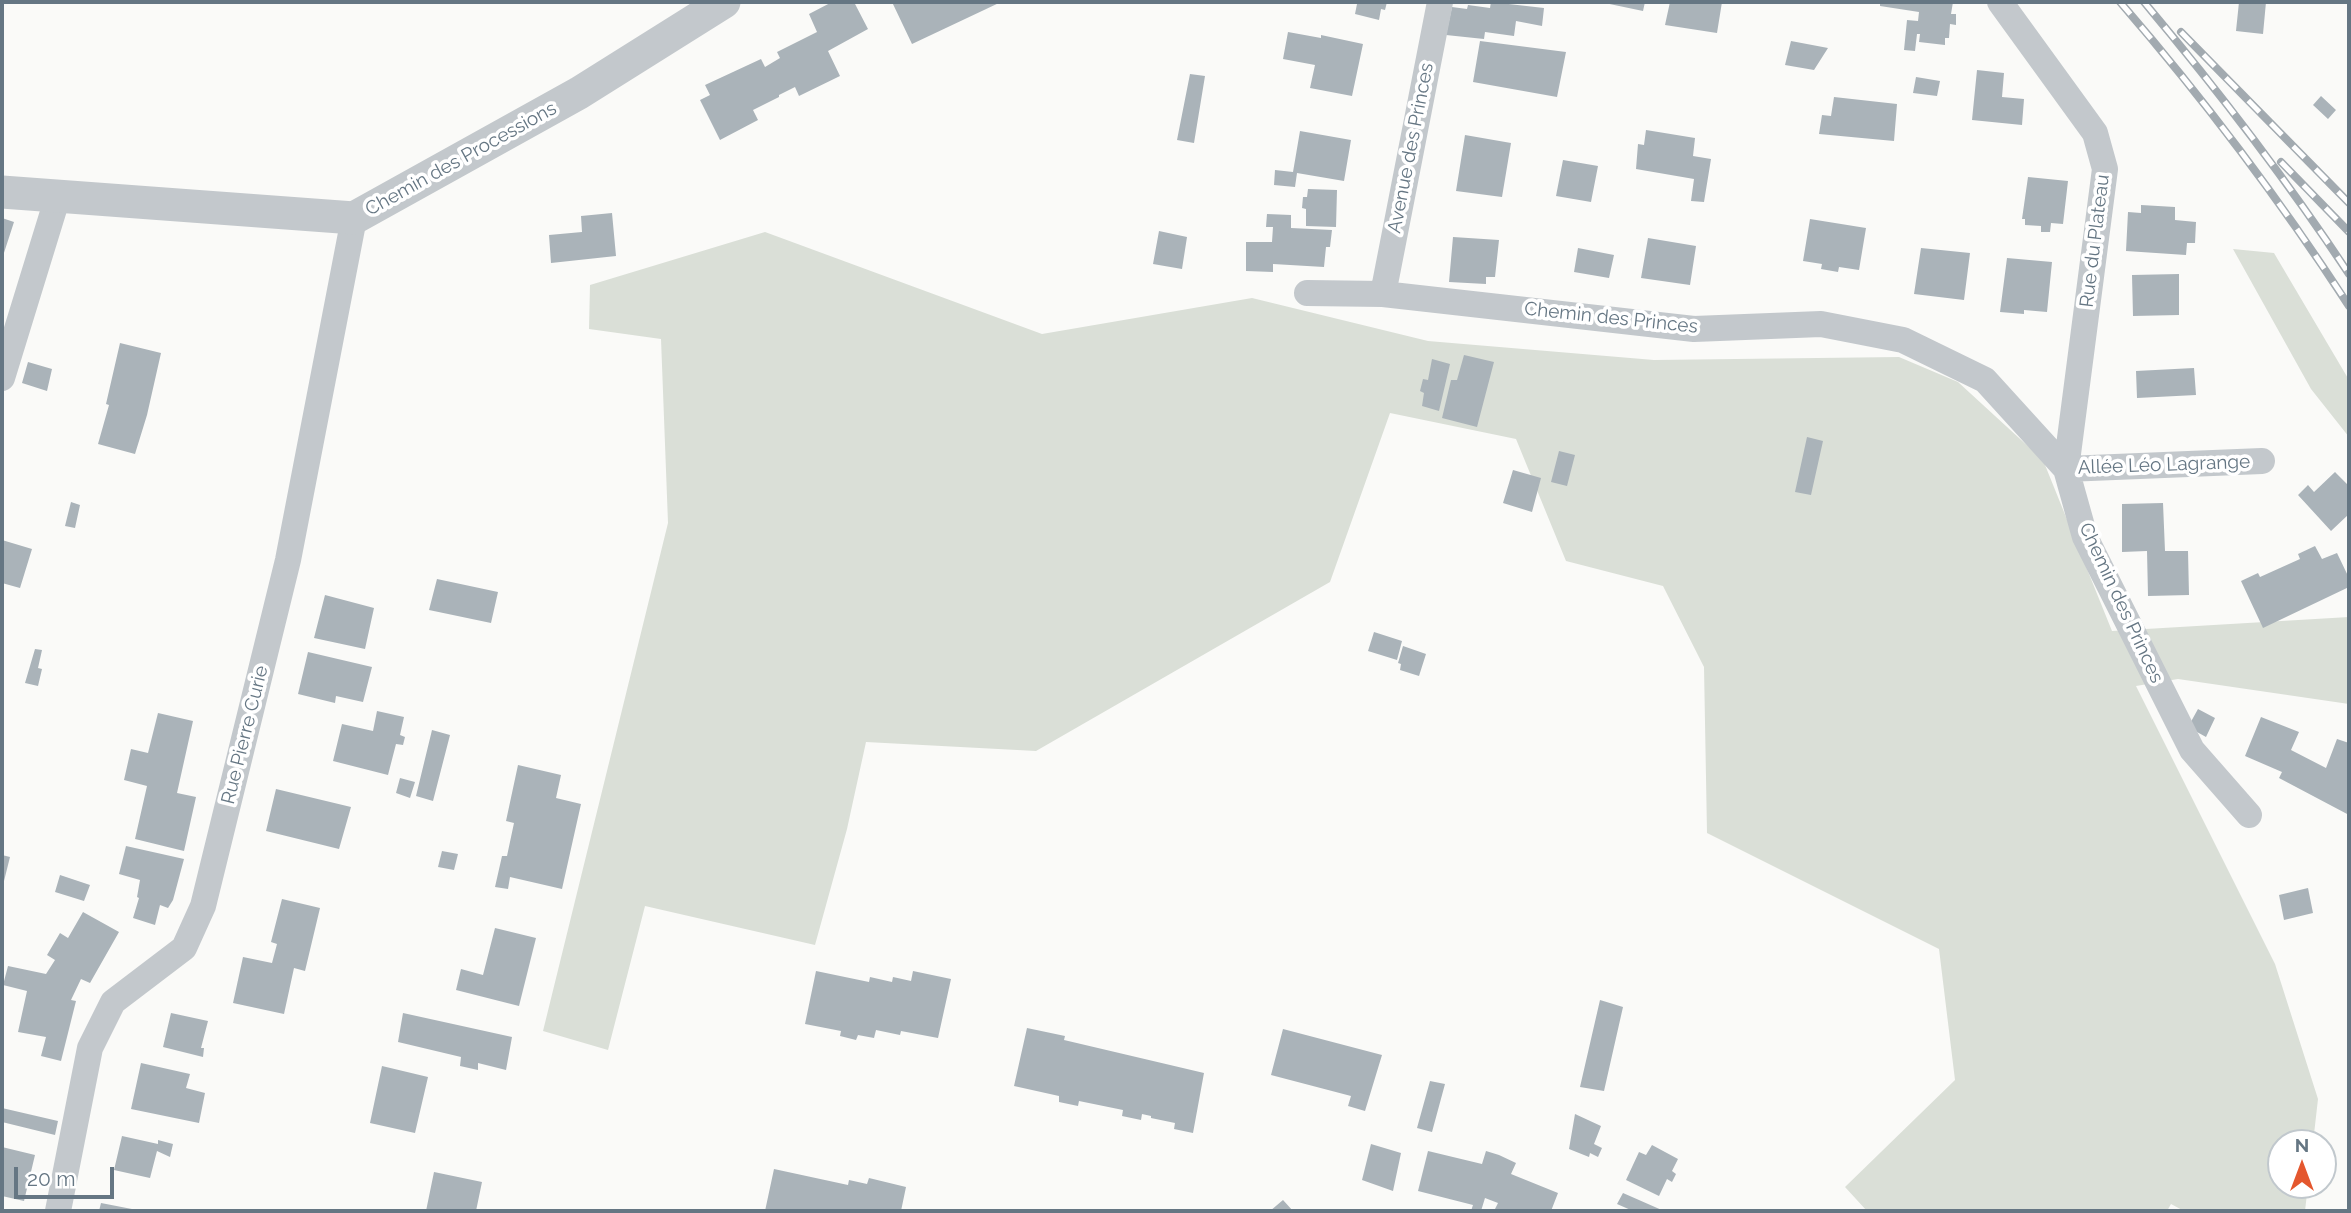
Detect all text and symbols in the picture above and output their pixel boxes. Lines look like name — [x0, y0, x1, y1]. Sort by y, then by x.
street label: Avenue des Princes — [1383, 61, 1439, 235]
street label: Chemin des Processions — [362, 97, 560, 221]
street label: Rue du Plateau — [2076, 173, 2114, 309]
street label: Chemin des Princes — [1523, 298, 1699, 338]
street label: Allée Léo Lagrange — [2077, 451, 2251, 479]
street label: Chemin des Princes — [2074, 519, 2168, 687]
street label: Rue Pierre Curie — [217, 663, 273, 807]
north arrow — [2267, 1129, 2337, 1199]
text: N — [2295, 1134, 2309, 1156]
scale bar — [18, 1154, 117, 1198]
text: 20 m — [27, 1166, 75, 1191]

